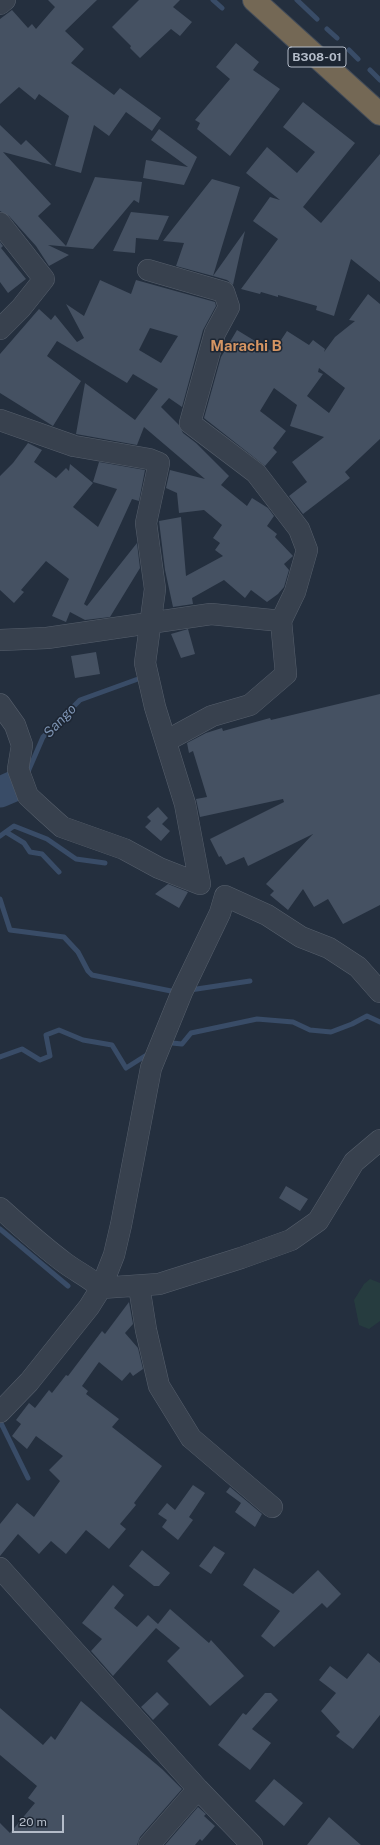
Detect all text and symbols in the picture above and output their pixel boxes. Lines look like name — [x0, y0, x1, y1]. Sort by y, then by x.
road number: B308-01 — [288, 47, 346, 67]
district label: Marachi B — [210, 337, 282, 355]
water label: Sango — [40, 701, 80, 741]
scale bar — [14, 1807, 66, 1833]
text: 20 m — [19, 1815, 47, 1829]

